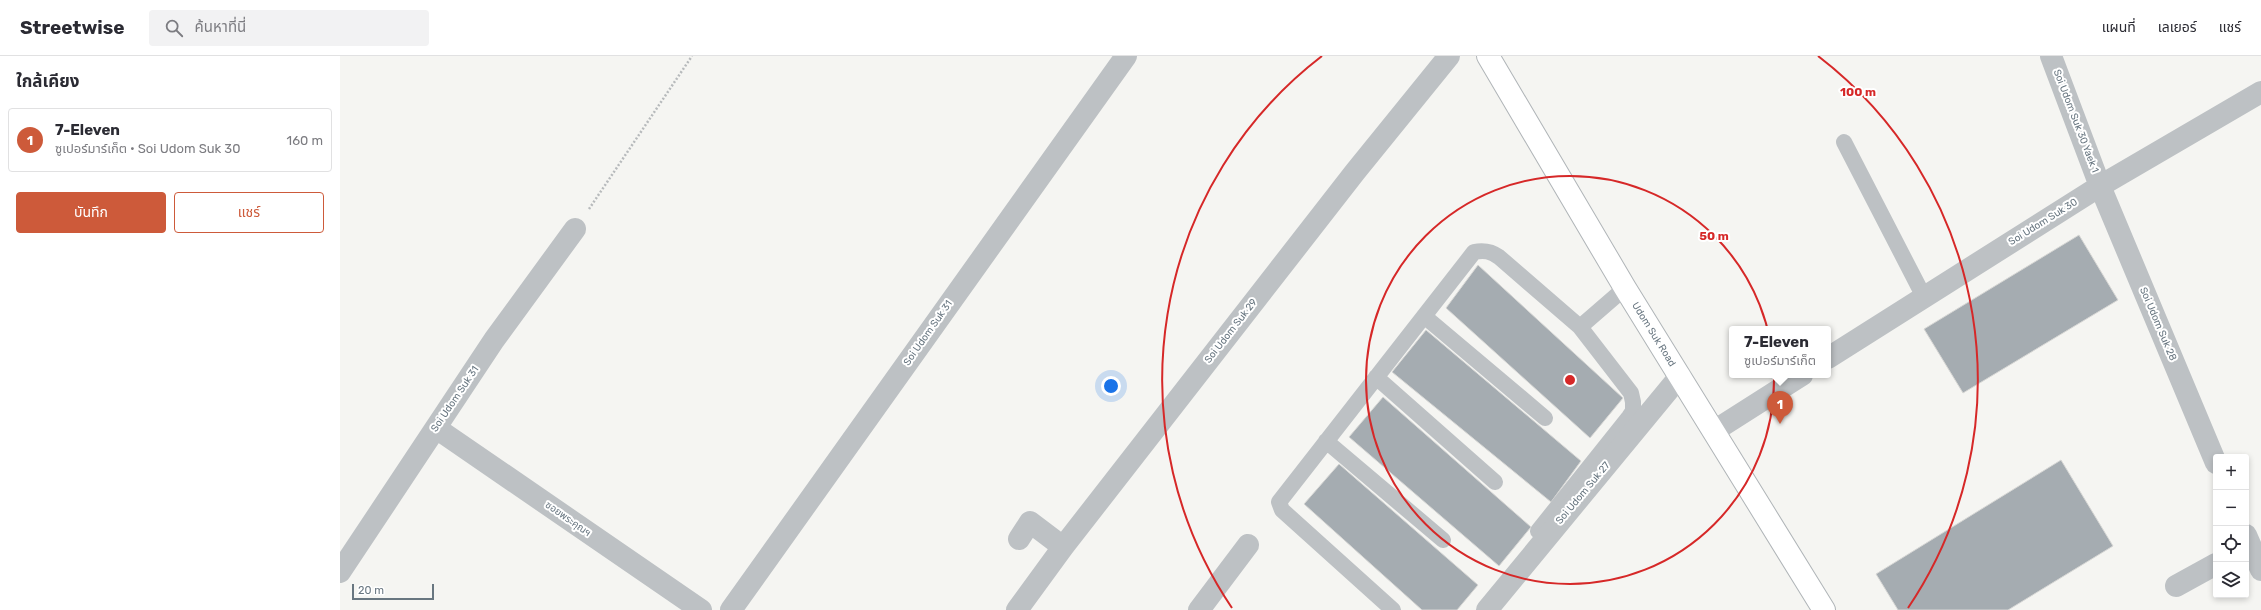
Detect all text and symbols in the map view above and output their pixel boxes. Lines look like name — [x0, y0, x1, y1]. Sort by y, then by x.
search box — [149, 10, 429, 46]
text: Streetwise — [20, 16, 125, 39]
icon: search — [163, 17, 185, 39]
text: ค้นหาที่นี่ — [195, 18, 246, 36]
text: แผนที่ — [2102, 19, 2136, 36]
text: เลเยอร์ — [2158, 19, 2197, 36]
text: แชร์ — [2219, 19, 2241, 36]
street label: Soi Udom Suk 30 Yaek 1 — [2051, 68, 2101, 174]
text: ใกล้เคียง — [16, 71, 79, 91]
text: 100 m — [1840, 85, 1876, 99]
text: 7-Eleven — [55, 121, 120, 139]
text: 1 — [27, 133, 33, 148]
text: 160 m — [287, 133, 323, 148]
text: ซูเปอร์มาร์เก็ต · Soi Udom Suk 30 — [55, 141, 240, 156]
button: บันทึก — [16, 192, 166, 233]
button: แชร์ — [174, 192, 324, 233]
street label: Soi Udom Suk 30 — [2006, 196, 2080, 248]
text: 50 m — [1699, 229, 1729, 243]
street label: Soi Udom Suk 28 — [2137, 285, 2179, 363]
street label: Soi Udom Suk 29 — [1202, 296, 1260, 366]
street label: Soi Udom Suk 31 — [901, 298, 955, 368]
street label: Udom Suk Road — [1629, 300, 1678, 369]
popup — [1729, 326, 1831, 378]
text: 7-Eleven — [1744, 333, 1809, 351]
text: ซูเปอร์มาร์เก็ต — [1744, 353, 1816, 368]
street label: Soi Udom Suk 31 — [429, 364, 481, 434]
centre of rings — [1563, 373, 1577, 387]
your location — [1101, 376, 1121, 396]
pin: 1 — [1767, 391, 1793, 424]
map controls — [2213, 454, 2249, 598]
button: + — [2213, 454, 2249, 490]
street label: Soi Udom Suk 27 — [1553, 459, 1613, 527]
button: − — [2213, 490, 2249, 526]
street label: ซอยพระคุณฯ — [543, 499, 593, 539]
button: locate — [2213, 526, 2249, 562]
button: layers — [2213, 562, 2249, 598]
scale bar — [352, 582, 434, 601]
text: 20 m — [358, 584, 384, 597]

